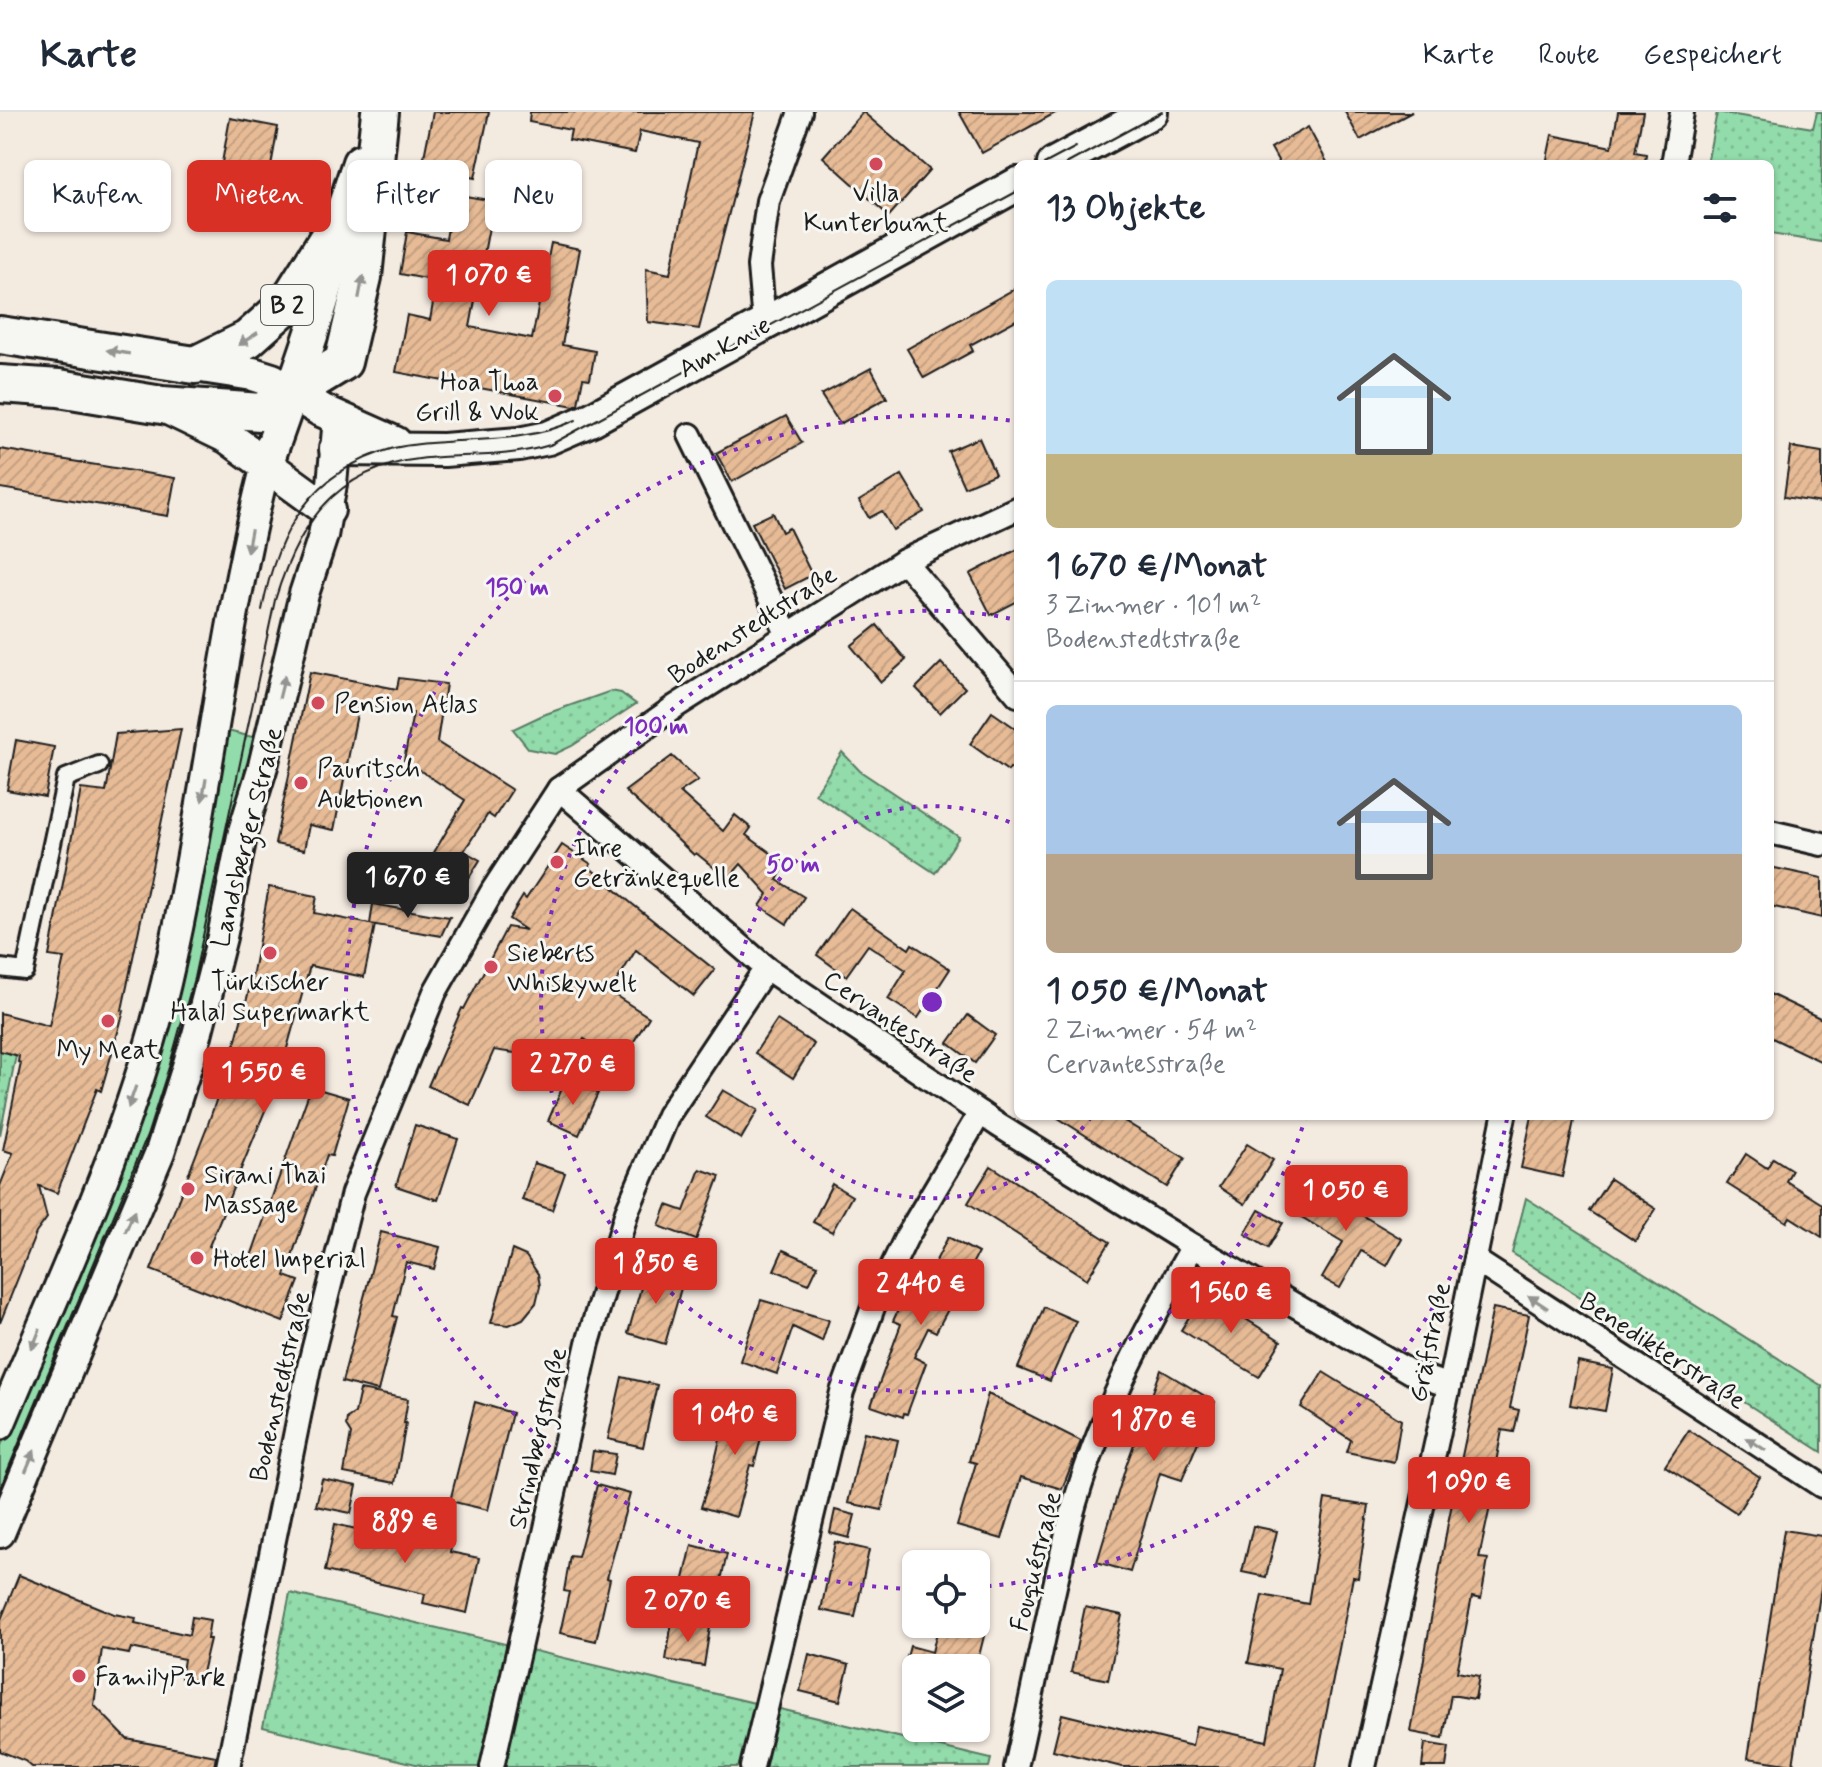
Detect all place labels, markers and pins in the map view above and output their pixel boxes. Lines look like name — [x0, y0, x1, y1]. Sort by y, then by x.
marker: Villa Kunterbunt — [867, 155, 885, 173]
place label: Villa Kunterbunt — [804, 177, 948, 241]
pin: 1 070 € — [415, 250, 563, 318]
place label: Hoa Thoa Grill & Wok — [415, 366, 539, 430]
marker: Hoa Thoa Grill & Wok — [546, 387, 564, 405]
place label: Pension Atlas — [334, 688, 478, 722]
marker: Pension Atlas — [309, 694, 327, 712]
place label: Pauritsch Auktionen — [317, 753, 424, 817]
marker: Pauritsch Auktionen — [292, 774, 310, 792]
place label: Ihre Getränkequelle — [573, 832, 740, 896]
pin: 1 670 € — [334, 852, 482, 920]
marker: Ihre Getränkequelle — [548, 853, 566, 871]
place label: Sieberts Whiskywelt — [507, 937, 637, 1001]
marker: Türkischer Halal Supermarkt — [261, 944, 279, 962]
marker: Sieberts Whiskywelt — [482, 958, 500, 976]
place label: Türkischer Halal Supermarkt — [170, 966, 370, 1030]
centre of rings — [918, 988, 946, 1016]
marker: My Meat — [99, 1012, 117, 1030]
place label: My Meat — [56, 1034, 160, 1068]
pin: 2 270 € — [499, 1039, 647, 1107]
pin: 1 550 € — [190, 1047, 338, 1115]
place label: Sirani Thai Massage — [204, 1159, 326, 1223]
pin: 1 050 € — [1272, 1165, 1420, 1233]
marker: Sirani Thai Massage — [179, 1180, 197, 1198]
pin: 1 850 € — [582, 1238, 730, 1306]
place label: Hotel Imperial — [213, 1243, 366, 1277]
marker: Hotel Imperial — [188, 1249, 206, 1267]
pin: 2 440 € — [847, 1259, 995, 1327]
pin: 1 560 € — [1157, 1267, 1305, 1335]
pin: 1 040 € — [661, 1389, 809, 1457]
pin: 1 870 € — [1080, 1395, 1228, 1463]
pin: 1 090 € — [1395, 1457, 1543, 1525]
pin: 889 € — [349, 1497, 461, 1565]
pin: 2 070 € — [614, 1576, 762, 1644]
place label: FamilyPark — [95, 1661, 225, 1695]
marker: FamilyPark — [70, 1667, 88, 1685]

